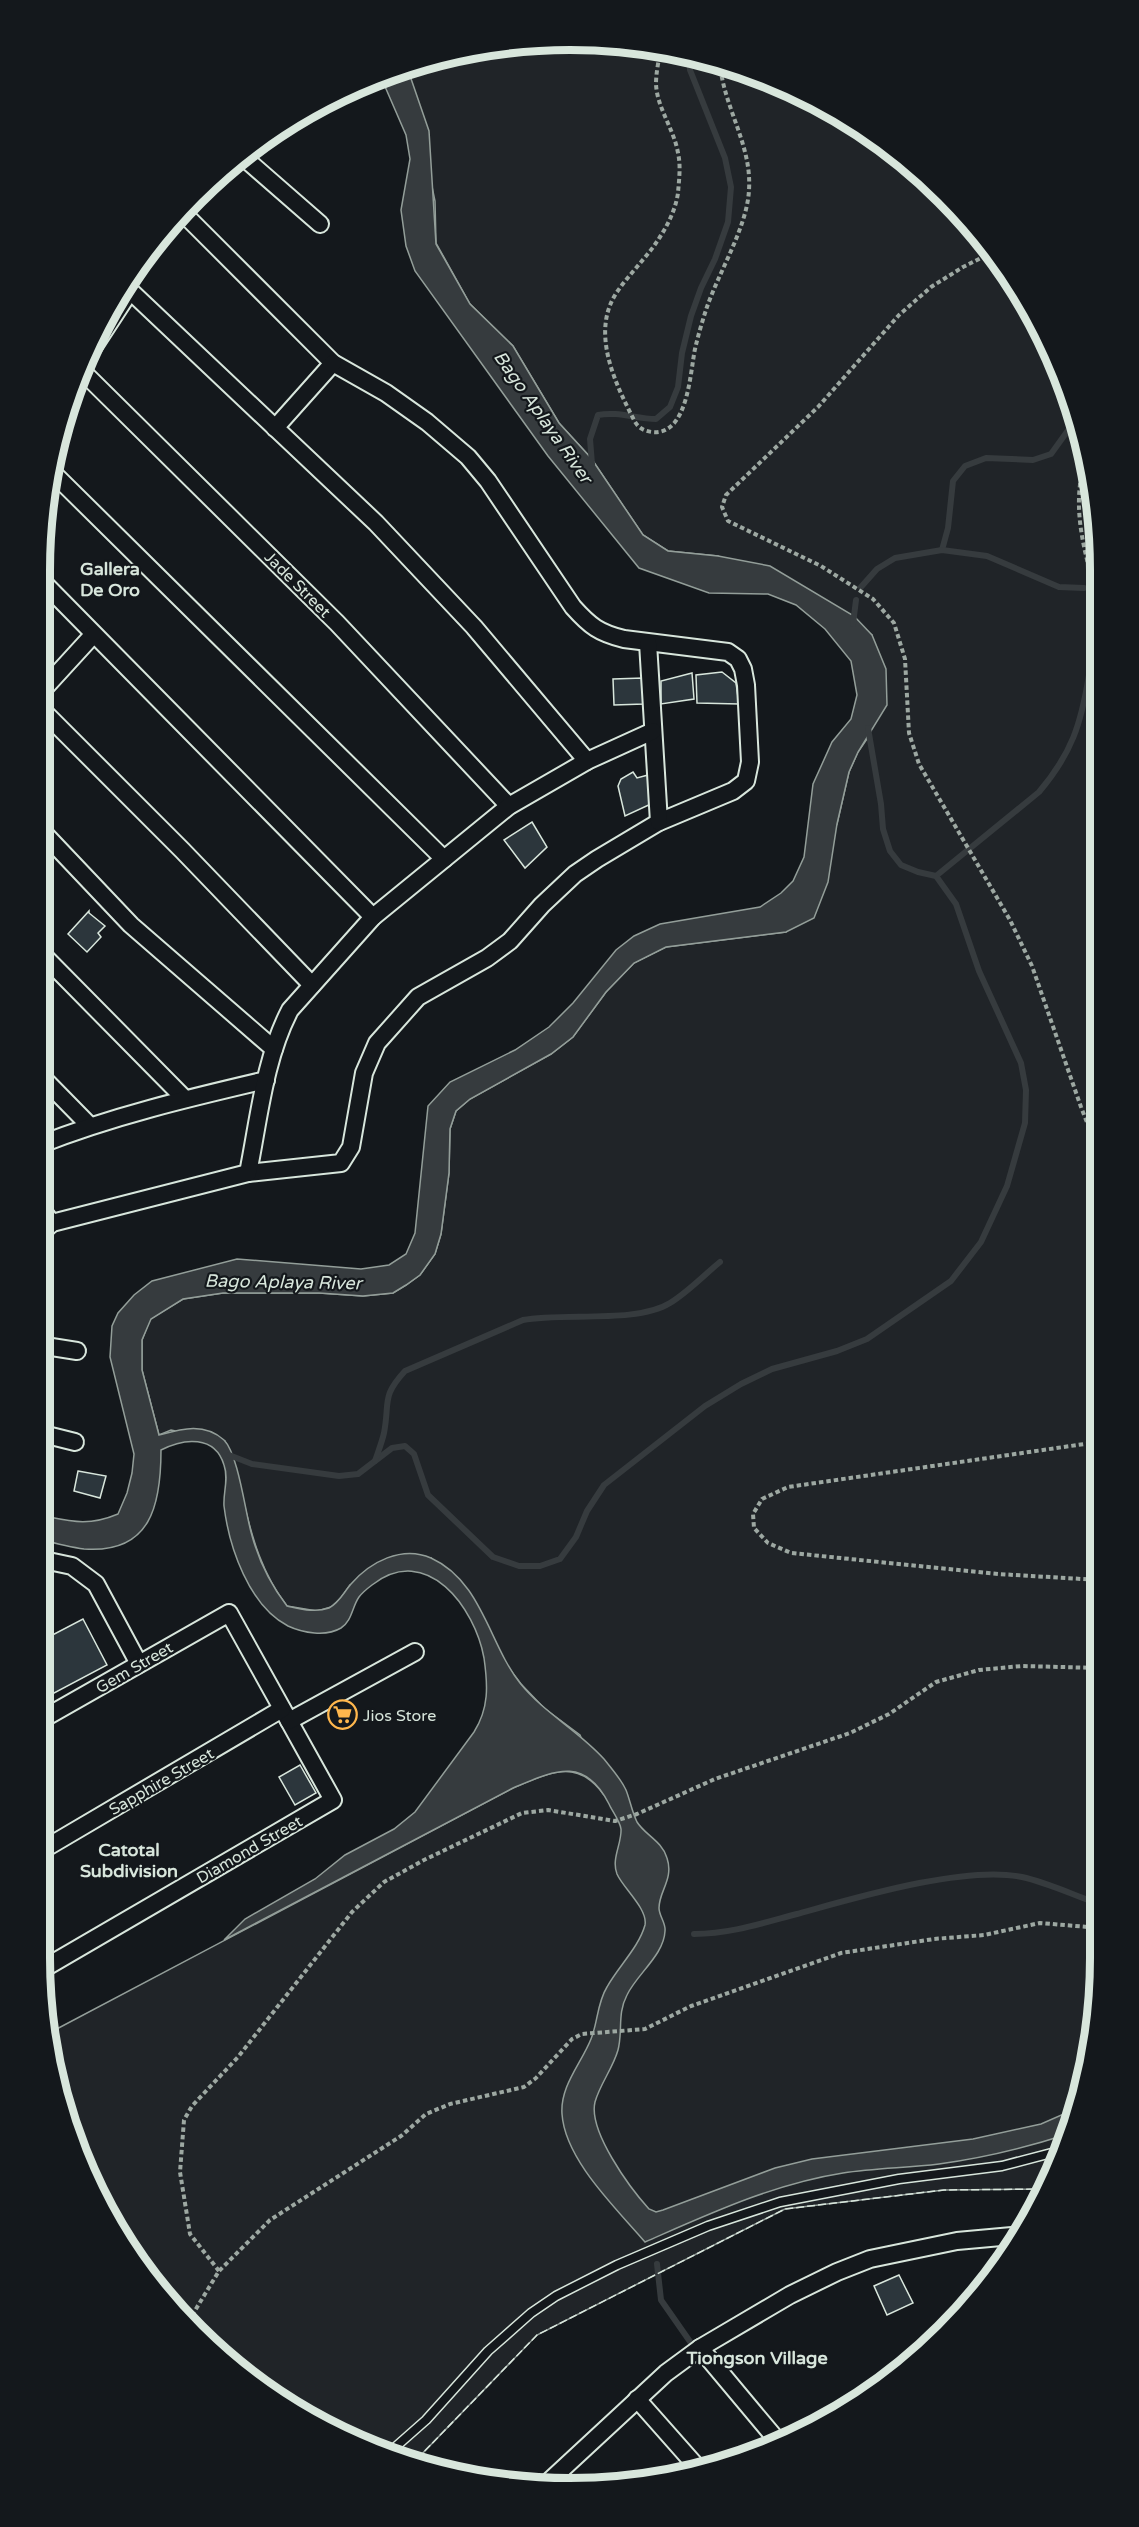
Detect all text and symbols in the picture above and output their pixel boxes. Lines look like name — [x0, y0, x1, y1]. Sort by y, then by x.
water label: Bago Aplaya River — [489, 346, 598, 489]
street label: Jade Street — [260, 547, 335, 622]
district label: Gallera De Oro — [80, 558, 140, 601]
water label: Bago Aplaya River — [204, 1270, 364, 1294]
street label: Gem Street — [92, 1638, 177, 1698]
supermarket icon: Jios Store — [326, 1699, 358, 1731]
place label: Jios Store — [363, 1706, 436, 1726]
street label: Sapphire Street — [106, 1744, 217, 1820]
street label: Diamond Street — [193, 1811, 306, 1888]
district label: Catotal Subdivision — [80, 1839, 178, 1882]
district label: Tiongson Village — [685, 2347, 828, 2369]

